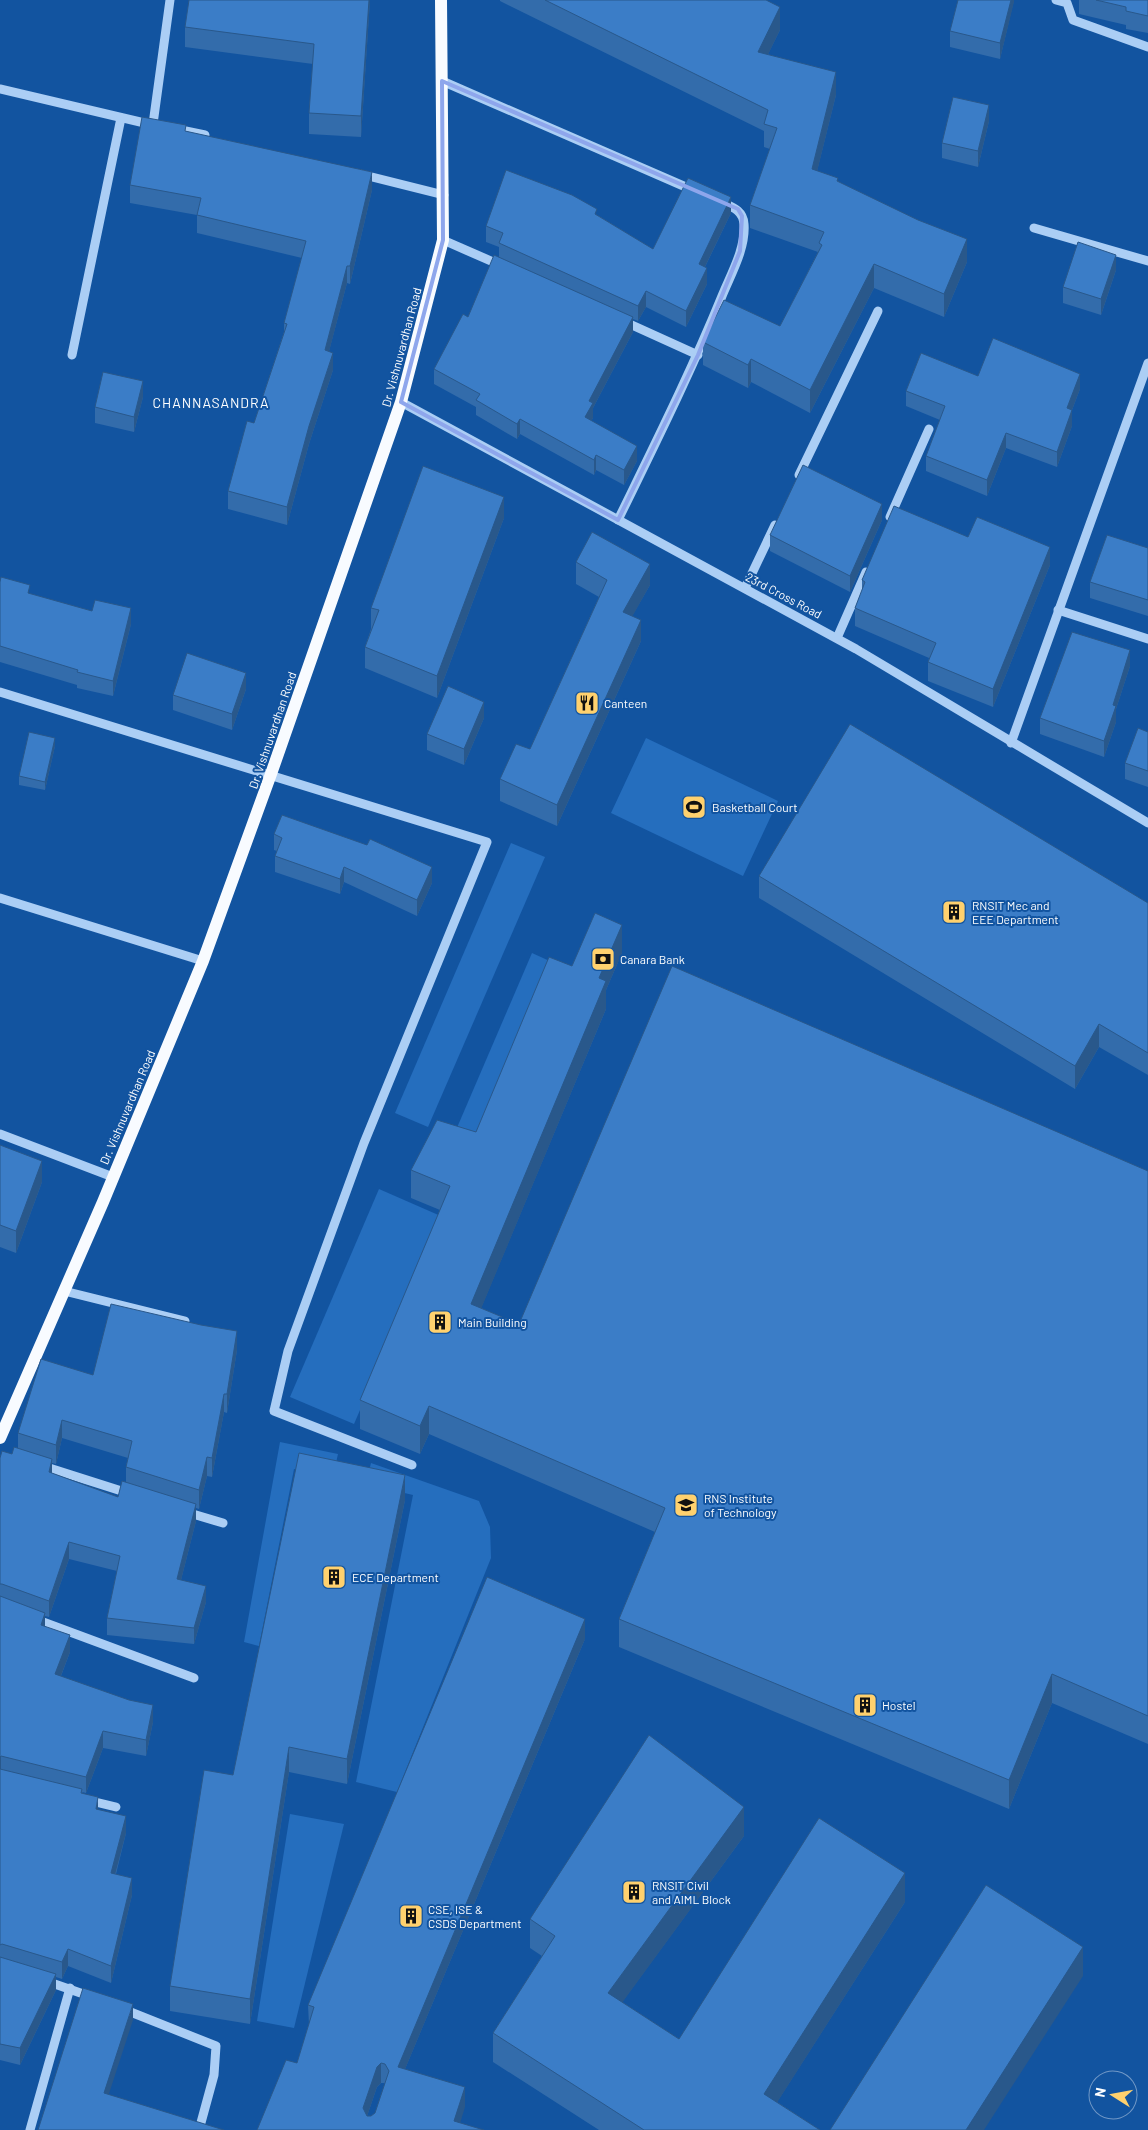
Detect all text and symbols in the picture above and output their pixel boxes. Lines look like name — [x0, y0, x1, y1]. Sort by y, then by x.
street label: Dr. Vishnuvardhan Road — [378, 286, 424, 408]
district label: CHANNASANDRA — [152, 394, 270, 411]
street label: 23rd Cross Road — [744, 569, 824, 621]
street label: Dr. Vishnuvardhan Road — [245, 670, 299, 790]
restaurant icon: Canteen — [574, 690, 600, 716]
place label: Canteen — [604, 696, 647, 710]
sports icon: Basketball Court — [681, 794, 707, 820]
place label: Basketball Court — [712, 800, 798, 814]
place label: RNSIT Mec and EEE Department — [972, 898, 1059, 926]
building icon: RNSIT Mec and EEE Department — [941, 899, 967, 925]
bank icon: Canara Bank — [590, 946, 616, 972]
place label: Canara Bank — [620, 952, 685, 966]
street label: Dr. Vishnuvardhan Road — [97, 1048, 157, 1166]
building icon: Main Building — [427, 1309, 453, 1335]
place label: Main Building — [458, 1315, 527, 1329]
place label: RNS Institute of Technology — [704, 1491, 777, 1519]
school or university icon: RNS Institute of Technology — [673, 1492, 699, 1518]
building icon: ECE Department — [321, 1564, 347, 1590]
place label: ECE Department — [352, 1570, 439, 1584]
building icon: Hostel — [852, 1692, 878, 1718]
place label: Hostel — [882, 1698, 916, 1712]
place label: RNSIT Civil and AIML Block — [652, 1878, 731, 1906]
building icon: RNSIT Civil and AIML Block — [621, 1879, 647, 1905]
place label: CSE, ISE & CSDS Department — [428, 1902, 522, 1930]
building icon: CSE, ISE & CSDS Department — [398, 1903, 424, 1929]
north arrow — [1088, 2070, 1138, 2120]
text: N — [1091, 2086, 1109, 2099]

